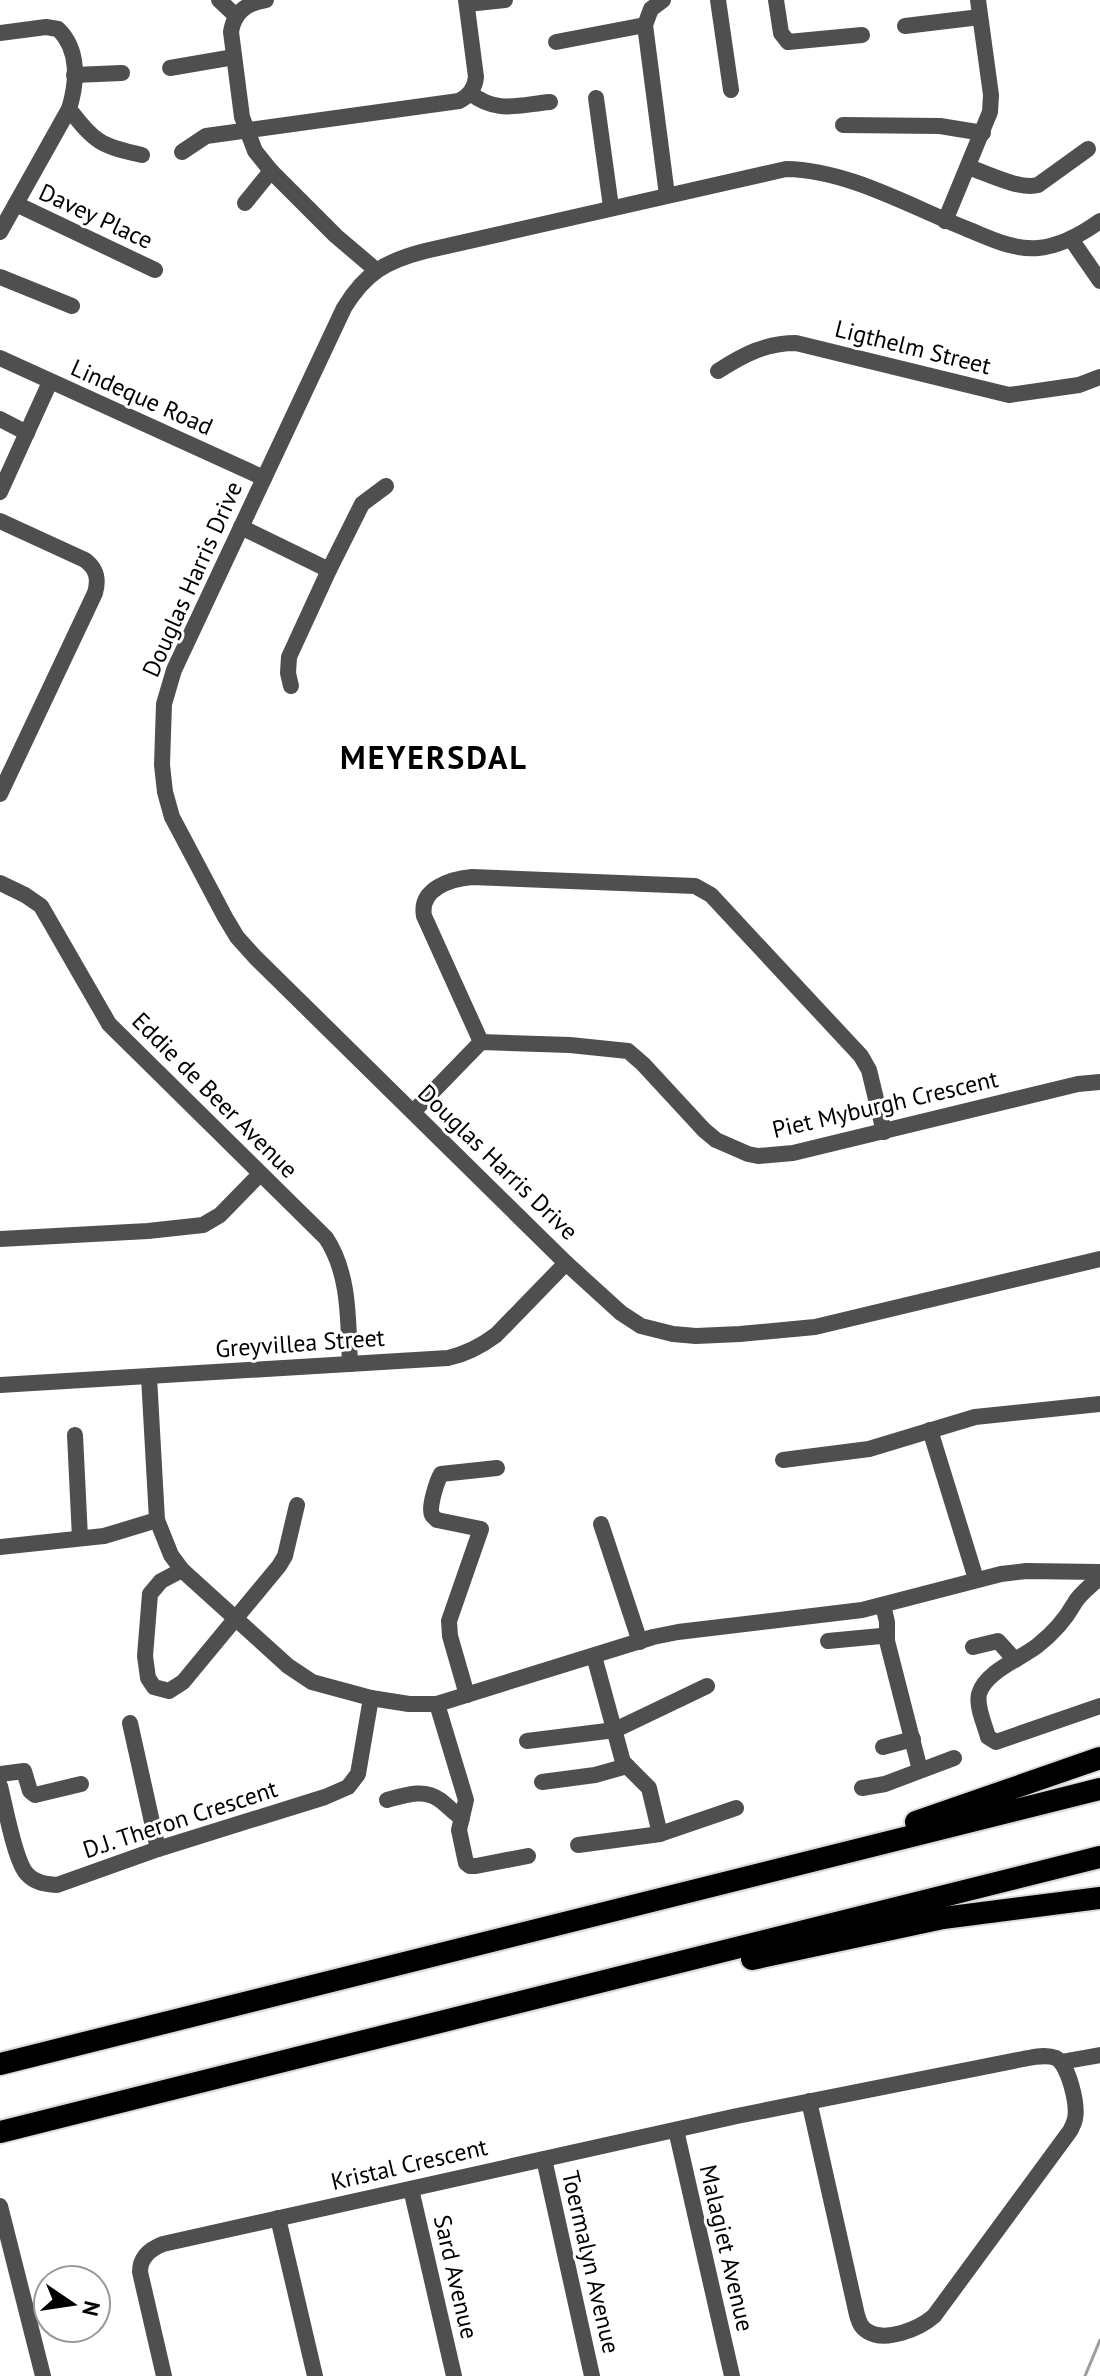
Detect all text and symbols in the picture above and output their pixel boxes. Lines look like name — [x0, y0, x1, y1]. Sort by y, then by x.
street label: Davey Place — [34, 176, 158, 256]
street label: Ligthelm Street — [832, 313, 994, 381]
street label: Lindeque Road — [66, 352, 218, 442]
street label: Douglas Harris Drive — [135, 476, 249, 682]
district label: MEYERSDAL — [340, 736, 528, 778]
street label: Eddie de Beer Avenue — [126, 1006, 304, 1184]
street label: Piet Myburgh Crescent — [769, 1063, 1001, 1145]
street label: Douglas Harris Drive — [411, 1078, 585, 1246]
street label: Greyvillea Street — [214, 1322, 386, 1364]
street label: D.J. Theron Crescent — [79, 1773, 281, 1865]
street label: Kristal Crescent — [328, 2131, 490, 2197]
street label: Malagiet Avenue — [693, 2162, 761, 2334]
street label: Toermalyn Avenue — [555, 2168, 627, 2356]
street label: Sard Avenue — [427, 2212, 485, 2342]
north arrow — [32, 2264, 112, 2344]
text: N — [76, 2298, 107, 2319]

